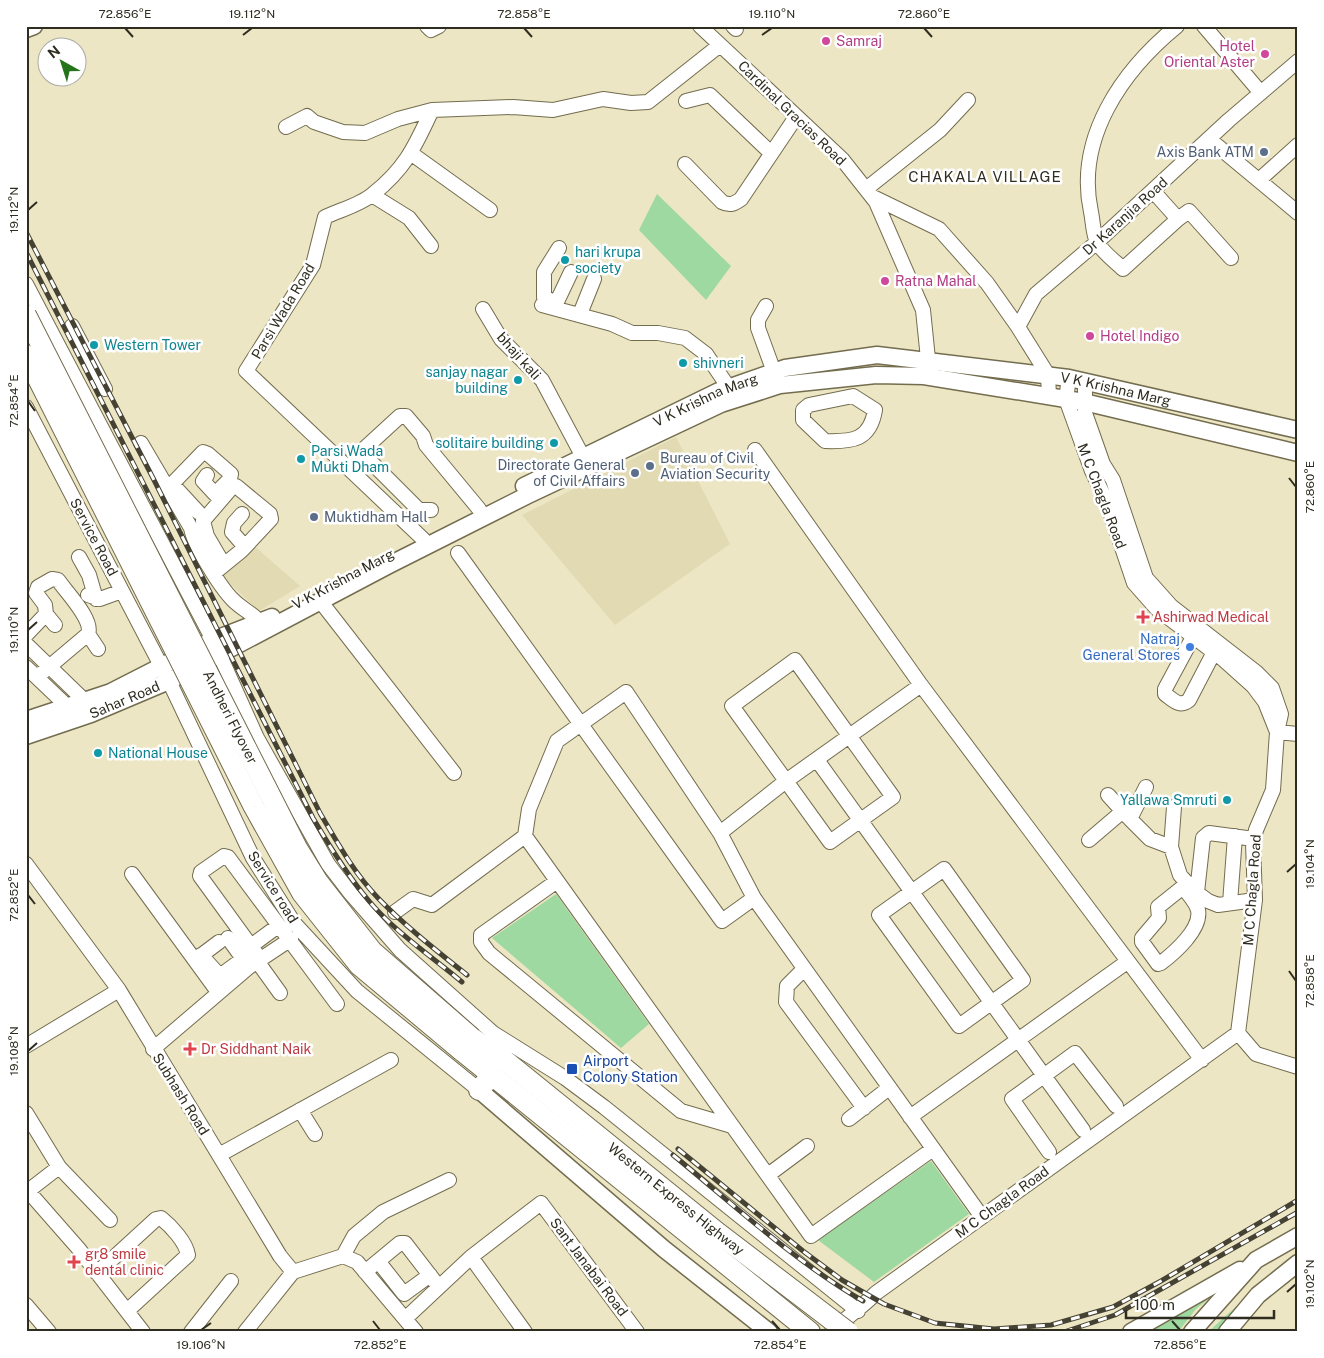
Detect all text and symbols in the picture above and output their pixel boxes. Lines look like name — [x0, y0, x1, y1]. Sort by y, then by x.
text: 72.856°E — [98, 7, 152, 21]
text: 19.112°N — [229, 7, 275, 21]
text: 72.858°E — [497, 7, 551, 21]
text: 19.110°N — [749, 7, 795, 21]
text: 72.860°E — [898, 7, 950, 21]
place label: Samraj — [836, 33, 882, 49]
marker: Samraj — [820, 35, 832, 47]
north arrow — [38, 38, 88, 88]
place label: Hotel Oriental Aster — [1164, 38, 1255, 70]
text: N — [45, 42, 63, 62]
marker: Hotel Oriental Aster — [1259, 48, 1271, 60]
street label: Cardinal Gracias Road — [735, 57, 849, 169]
place label: Axis Bank ATM — [1157, 144, 1254, 160]
marker: Axis Bank ATM — [1258, 146, 1270, 158]
district label: CHAKALA VILLAGE — [908, 168, 1062, 185]
street label: Dr Karanjia Road — [1079, 174, 1171, 258]
text: 19.112°N — [7, 187, 21, 233]
place label: hari krupa society — [575, 244, 641, 276]
marker: hari krupa society — [559, 254, 571, 266]
street label: Parsi Wada Road — [248, 260, 318, 362]
place label: Ratna Mahal — [895, 273, 977, 289]
marker: Ratna Mahal — [879, 275, 891, 287]
place label: Hotel Indigo — [1100, 328, 1179, 344]
street label: bhaji kali — [494, 329, 544, 383]
marker: Hotel Indigo — [1084, 330, 1096, 342]
place label: Western Tower — [104, 337, 201, 353]
marker: Western Tower — [88, 339, 100, 351]
place label: shivneri — [693, 355, 744, 371]
marker: shivneri — [677, 357, 689, 369]
place label: sanjay nagar building — [426, 364, 508, 396]
street label: V K Krishna Marg — [1060, 369, 1173, 409]
street label: V K Krishna Marg — [650, 370, 760, 430]
text: 72.854°E — [7, 374, 21, 428]
marker: sanjay nagar building — [512, 374, 524, 386]
place label: solitaire building — [435, 435, 544, 451]
marker: solitaire building — [548, 437, 560, 449]
street label: M C Chagla Road — [1075, 441, 1129, 551]
place label: Parsi Wada Mukti Dham — [311, 443, 389, 475]
place label: Bureau of Civil Aviation Security — [660, 450, 771, 482]
marker: Parsi Wada Mukti Dham — [295, 453, 307, 465]
place label: Directorate General of Civil Affairs — [497, 457, 625, 489]
marker: Bureau of Civil Aviation Security — [644, 460, 656, 472]
text: 72.860°E — [1303, 461, 1317, 513]
marker: Directorate General of Civil Affairs — [629, 467, 641, 479]
street label: Service Road — [67, 496, 121, 578]
place label: Muktidham Hall — [324, 509, 428, 525]
marker: Muktidham Hall — [308, 511, 320, 523]
street label: V K Krishna Marg — [290, 545, 397, 613]
text: 19.110°N — [7, 607, 21, 653]
place label: Ashirwad Medical — [1153, 609, 1269, 625]
marker: Ashirwad Medical — [1137, 611, 1149, 623]
place label: Natraj General Stores — [1083, 631, 1180, 663]
marker: Natraj General Stores — [1184, 641, 1196, 653]
street label: Andheri Flyover — [200, 668, 261, 766]
street label: Sahar Road — [87, 678, 162, 722]
place label: National House — [108, 745, 208, 761]
marker: National House — [92, 747, 104, 759]
place label: Yallawa Smruti — [1120, 792, 1217, 808]
marker: Yallawa Smruti — [1221, 794, 1233, 806]
street label: M C Chagla Road — [1240, 834, 1264, 946]
text: 19.104°N — [1303, 839, 1317, 889]
street label: Service road — [245, 848, 301, 926]
text: 72.852°E — [7, 869, 21, 921]
text: 72.858°E — [1303, 954, 1317, 1008]
text: 19.108°N — [7, 1026, 21, 1076]
place label: Dr Siddhant Naik — [201, 1041, 311, 1057]
marker: Dr Siddhant Naik — [183, 1042, 197, 1056]
street label: Subhash Road — [149, 1050, 213, 1138]
place label: Airport Colony Station — [583, 1053, 678, 1085]
marker: Airport Colony Station — [565, 1062, 579, 1076]
street label: Western Express Highway — [605, 1139, 748, 1258]
street label: M C Chagla Road — [952, 1163, 1052, 1241]
street label: Sant Janabai Road — [547, 1215, 631, 1319]
place label: gr8 smile dental clinic — [85, 1246, 164, 1278]
marker: gr8 smile dental clinic — [67, 1255, 81, 1269]
text: 19.102°N — [1303, 1259, 1317, 1309]
scale bar — [1126, 1288, 1274, 1320]
text: 100 m — [1134, 1296, 1175, 1313]
text: 19.106°N — [176, 1338, 226, 1352]
text: 72.852°E — [354, 1338, 406, 1352]
text: 72.854°E — [753, 1338, 807, 1352]
text: 72.856°E — [1153, 1338, 1207, 1352]

